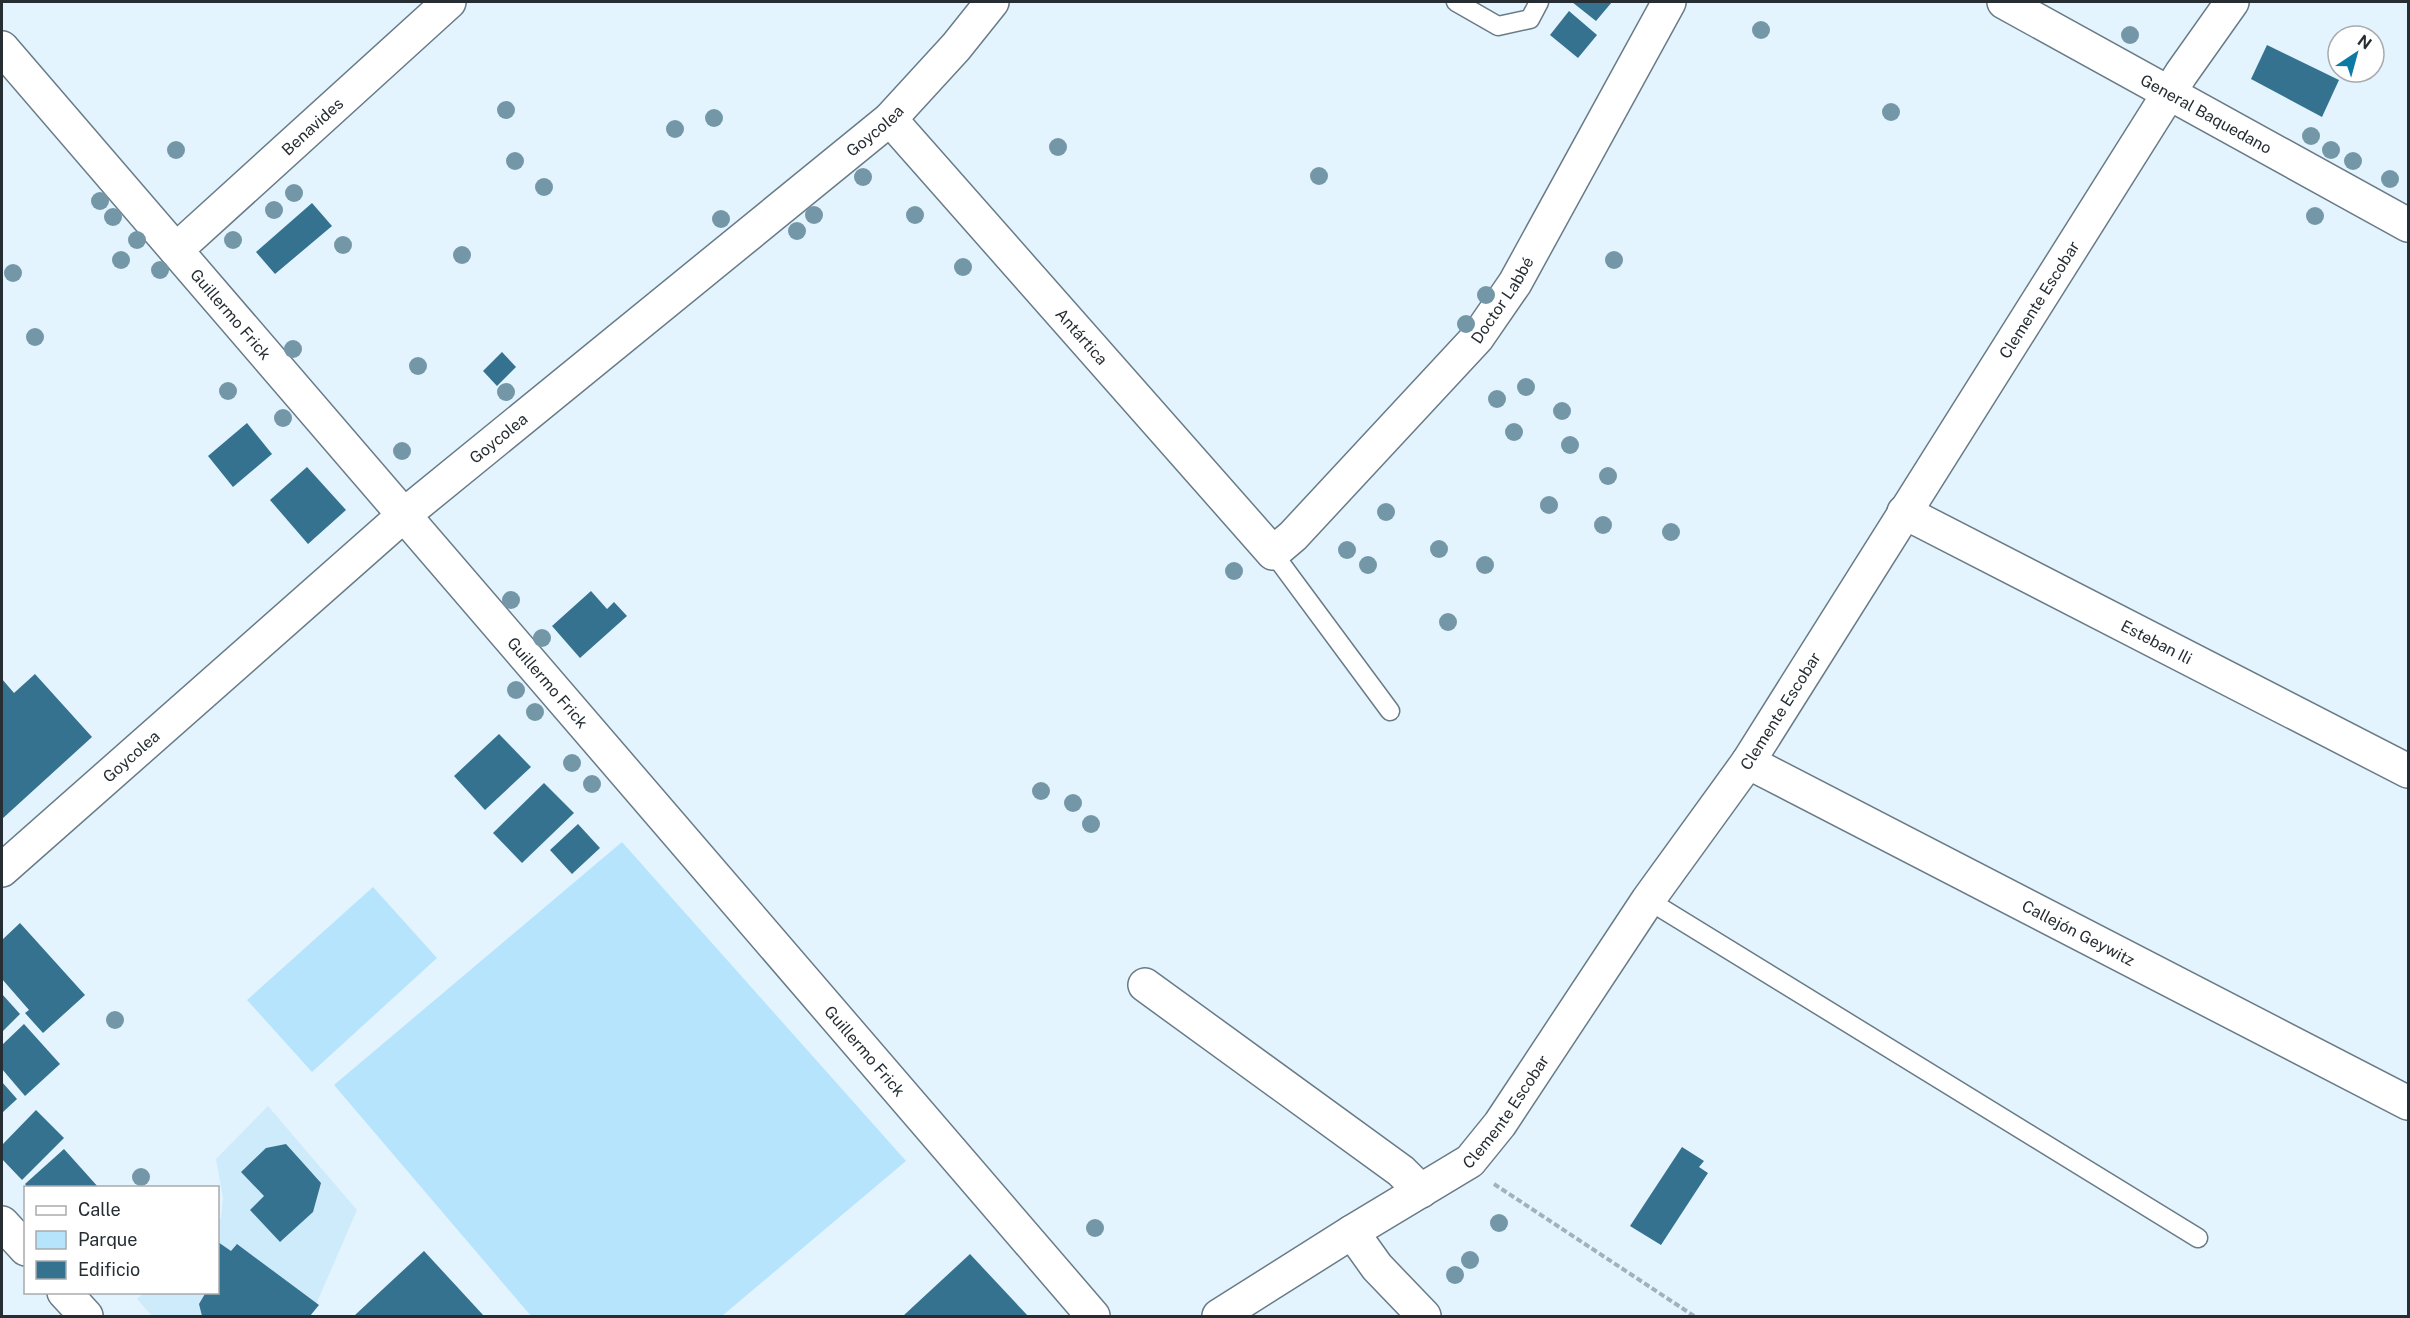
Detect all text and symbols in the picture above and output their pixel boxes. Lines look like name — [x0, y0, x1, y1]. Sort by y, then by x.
north arrow — [2326, 24, 2386, 84]
text: N — [2354, 31, 2375, 54]
street label: General Baquedano — [2137, 70, 2275, 157]
street label: Benavides — [278, 94, 347, 159]
street label: Goycolea — [842, 101, 907, 160]
street label: Clemente Escobar — [1995, 237, 2083, 362]
street label: Doctor Labbé — [1467, 253, 1537, 347]
street label: Guillermo Frick — [187, 265, 275, 363]
street label: Antártica — [1052, 304, 1112, 369]
street label: Goycolea — [466, 409, 531, 467]
street label: Esteban Ili — [2118, 616, 2195, 668]
street label: Guillermo Frick — [504, 633, 592, 732]
street label: Clemente Escobar — [1736, 648, 1824, 773]
street label: Goycolea — [99, 726, 163, 786]
street label: Callejón Geywitz — [2019, 896, 2138, 970]
street label: Guillermo Frick — [821, 1002, 909, 1100]
street label: Clemente Escobar — [1459, 1051, 1553, 1173]
legend — [24, 1186, 219, 1294]
text: Calle — [78, 1199, 121, 1220]
text: Parque — [78, 1229, 138, 1250]
text: Edificio — [78, 1259, 140, 1280]

